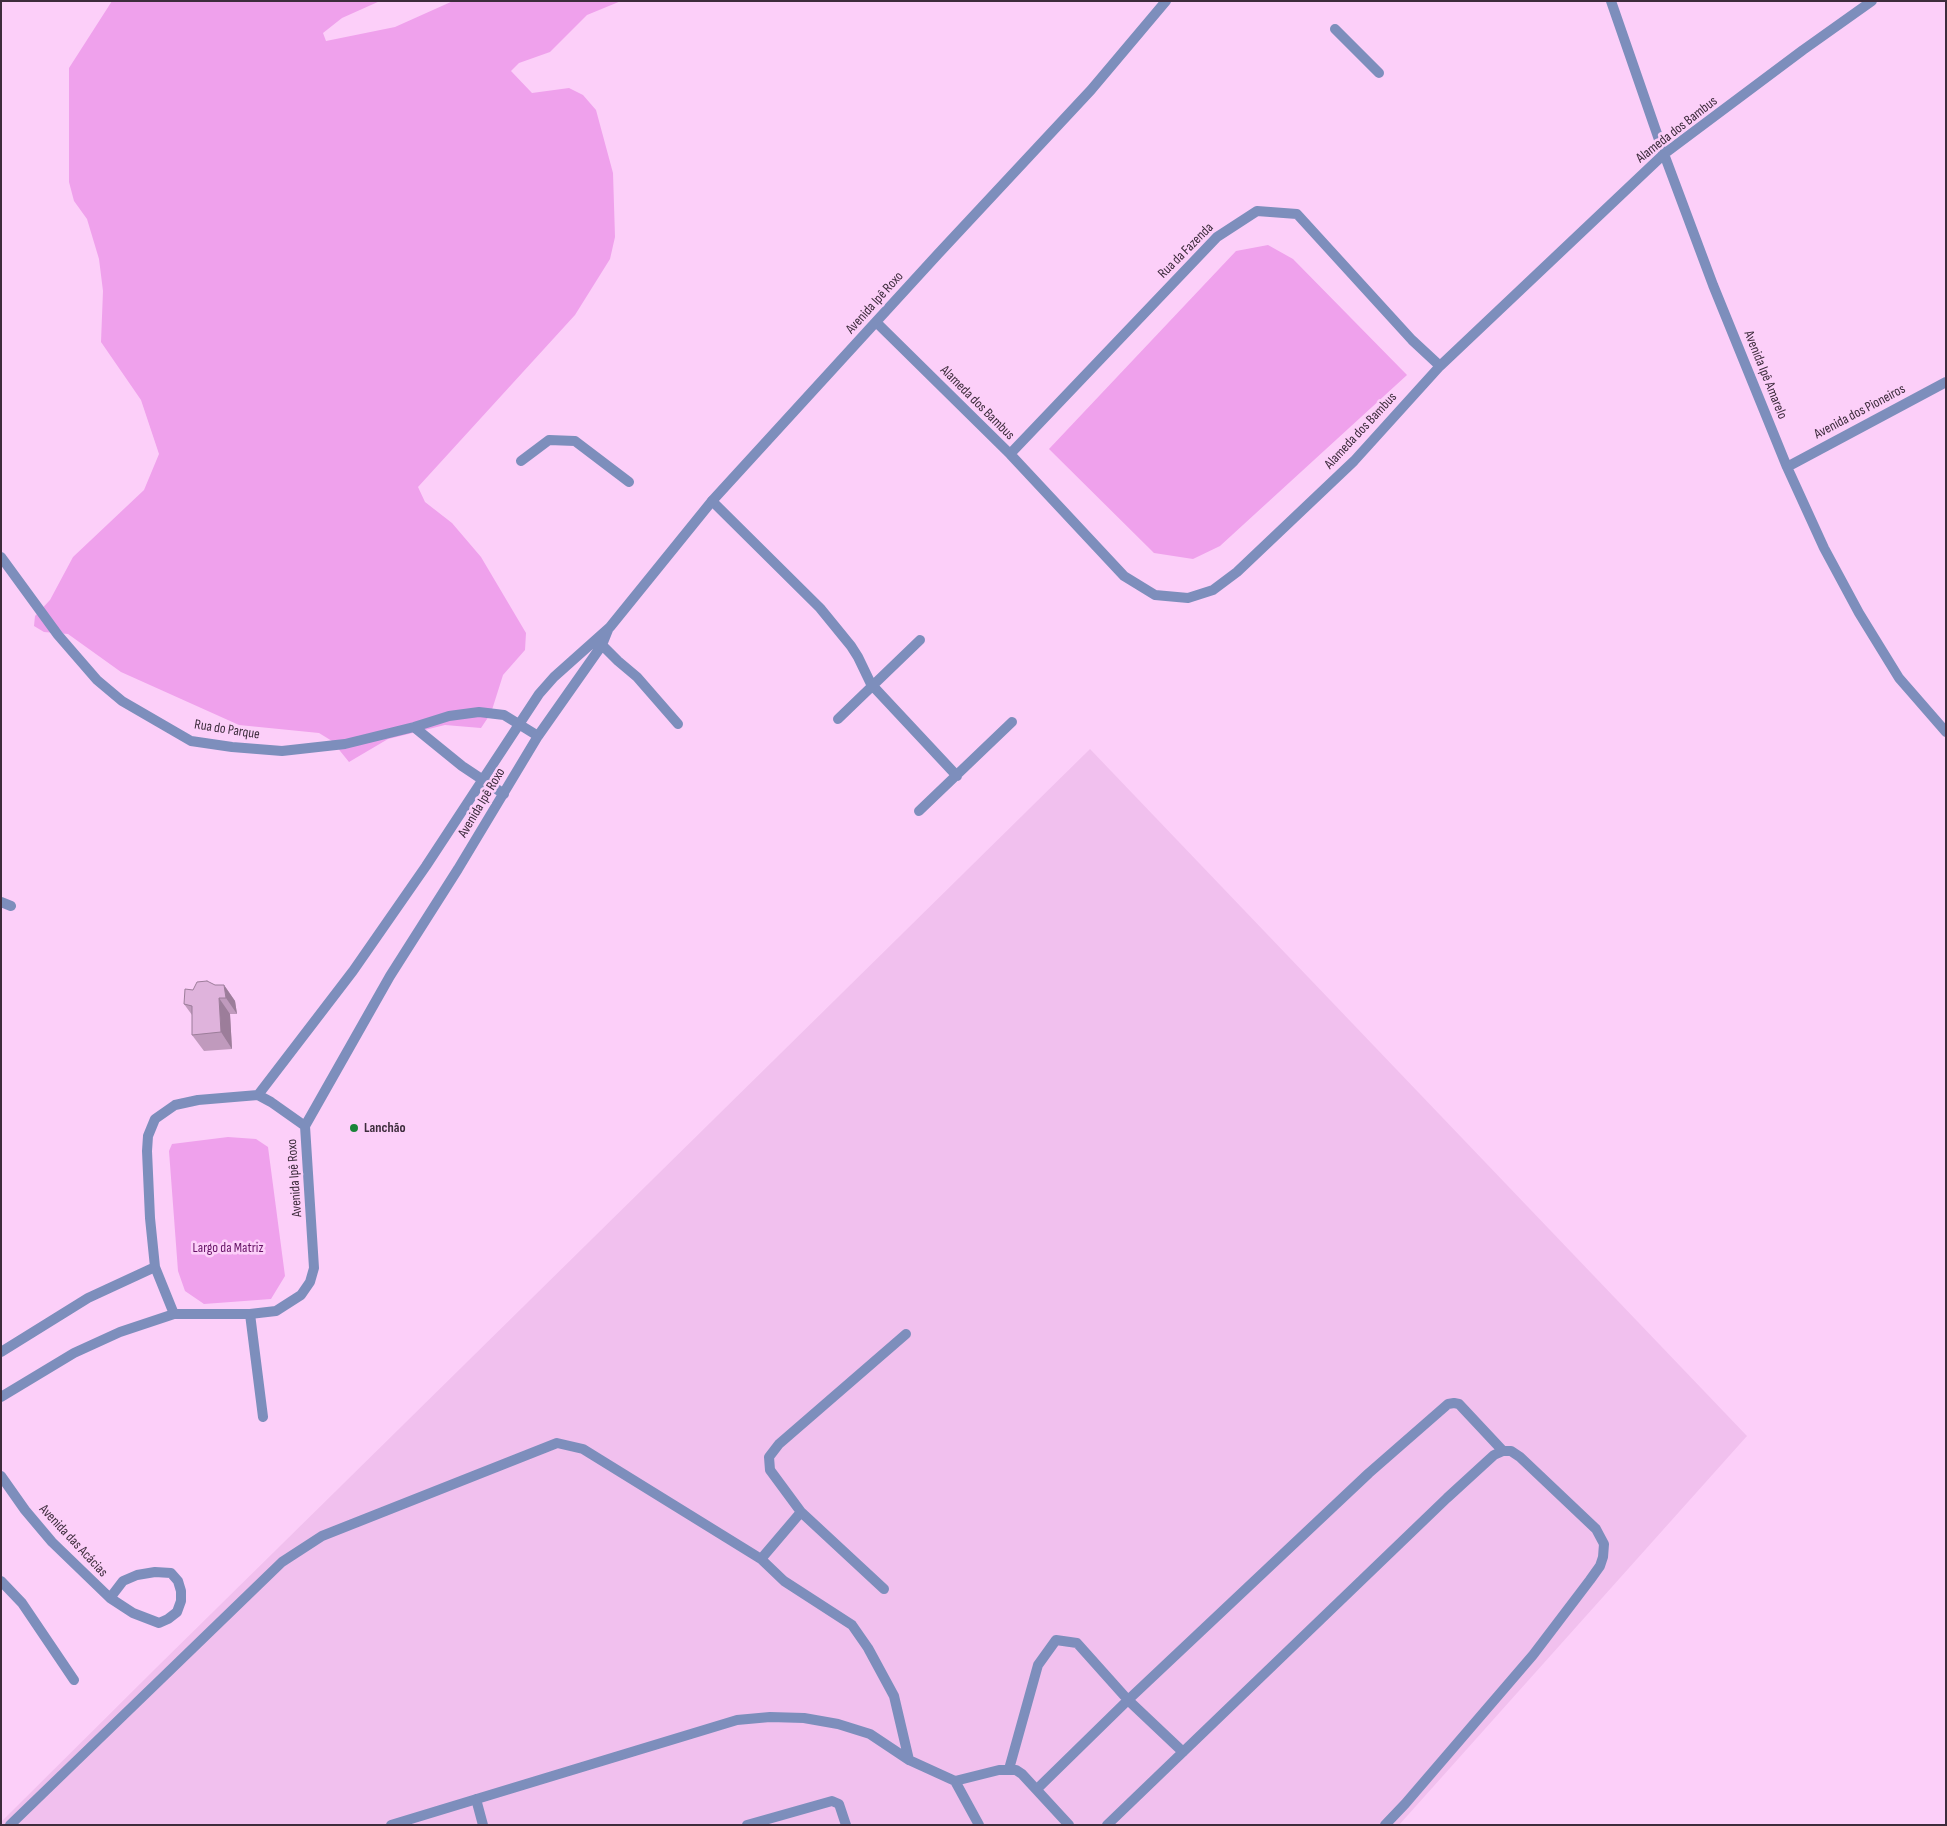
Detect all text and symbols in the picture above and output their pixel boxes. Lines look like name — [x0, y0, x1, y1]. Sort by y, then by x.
street label: Alameda dos Bambus — [1633, 93, 1721, 167]
street label: Rua da Fazenda — [1155, 220, 1217, 282]
street label: Avenida Ipê Roxo — [843, 268, 907, 338]
street label: Avenida Ipê Amarelo — [1740, 328, 1790, 422]
street label: Alameda dos Bambus — [936, 362, 1018, 444]
street label: Avenida dos Pioneiros — [1812, 381, 1908, 443]
street label: Alameda dos Bambus — [1321, 389, 1401, 473]
street label: Rua do Parque — [193, 717, 261, 743]
street label: Avenida Ipê Roxo — [455, 765, 509, 841]
place label: Lanchão — [364, 1120, 406, 1136]
marker: Lanchão — [348, 1122, 360, 1134]
street label: Avenida Ipê Roxo — [284, 1138, 306, 1218]
park label: Largo da Matriz — [193, 1240, 263, 1256]
street label: Avenida das Acácias — [35, 1501, 111, 1581]

